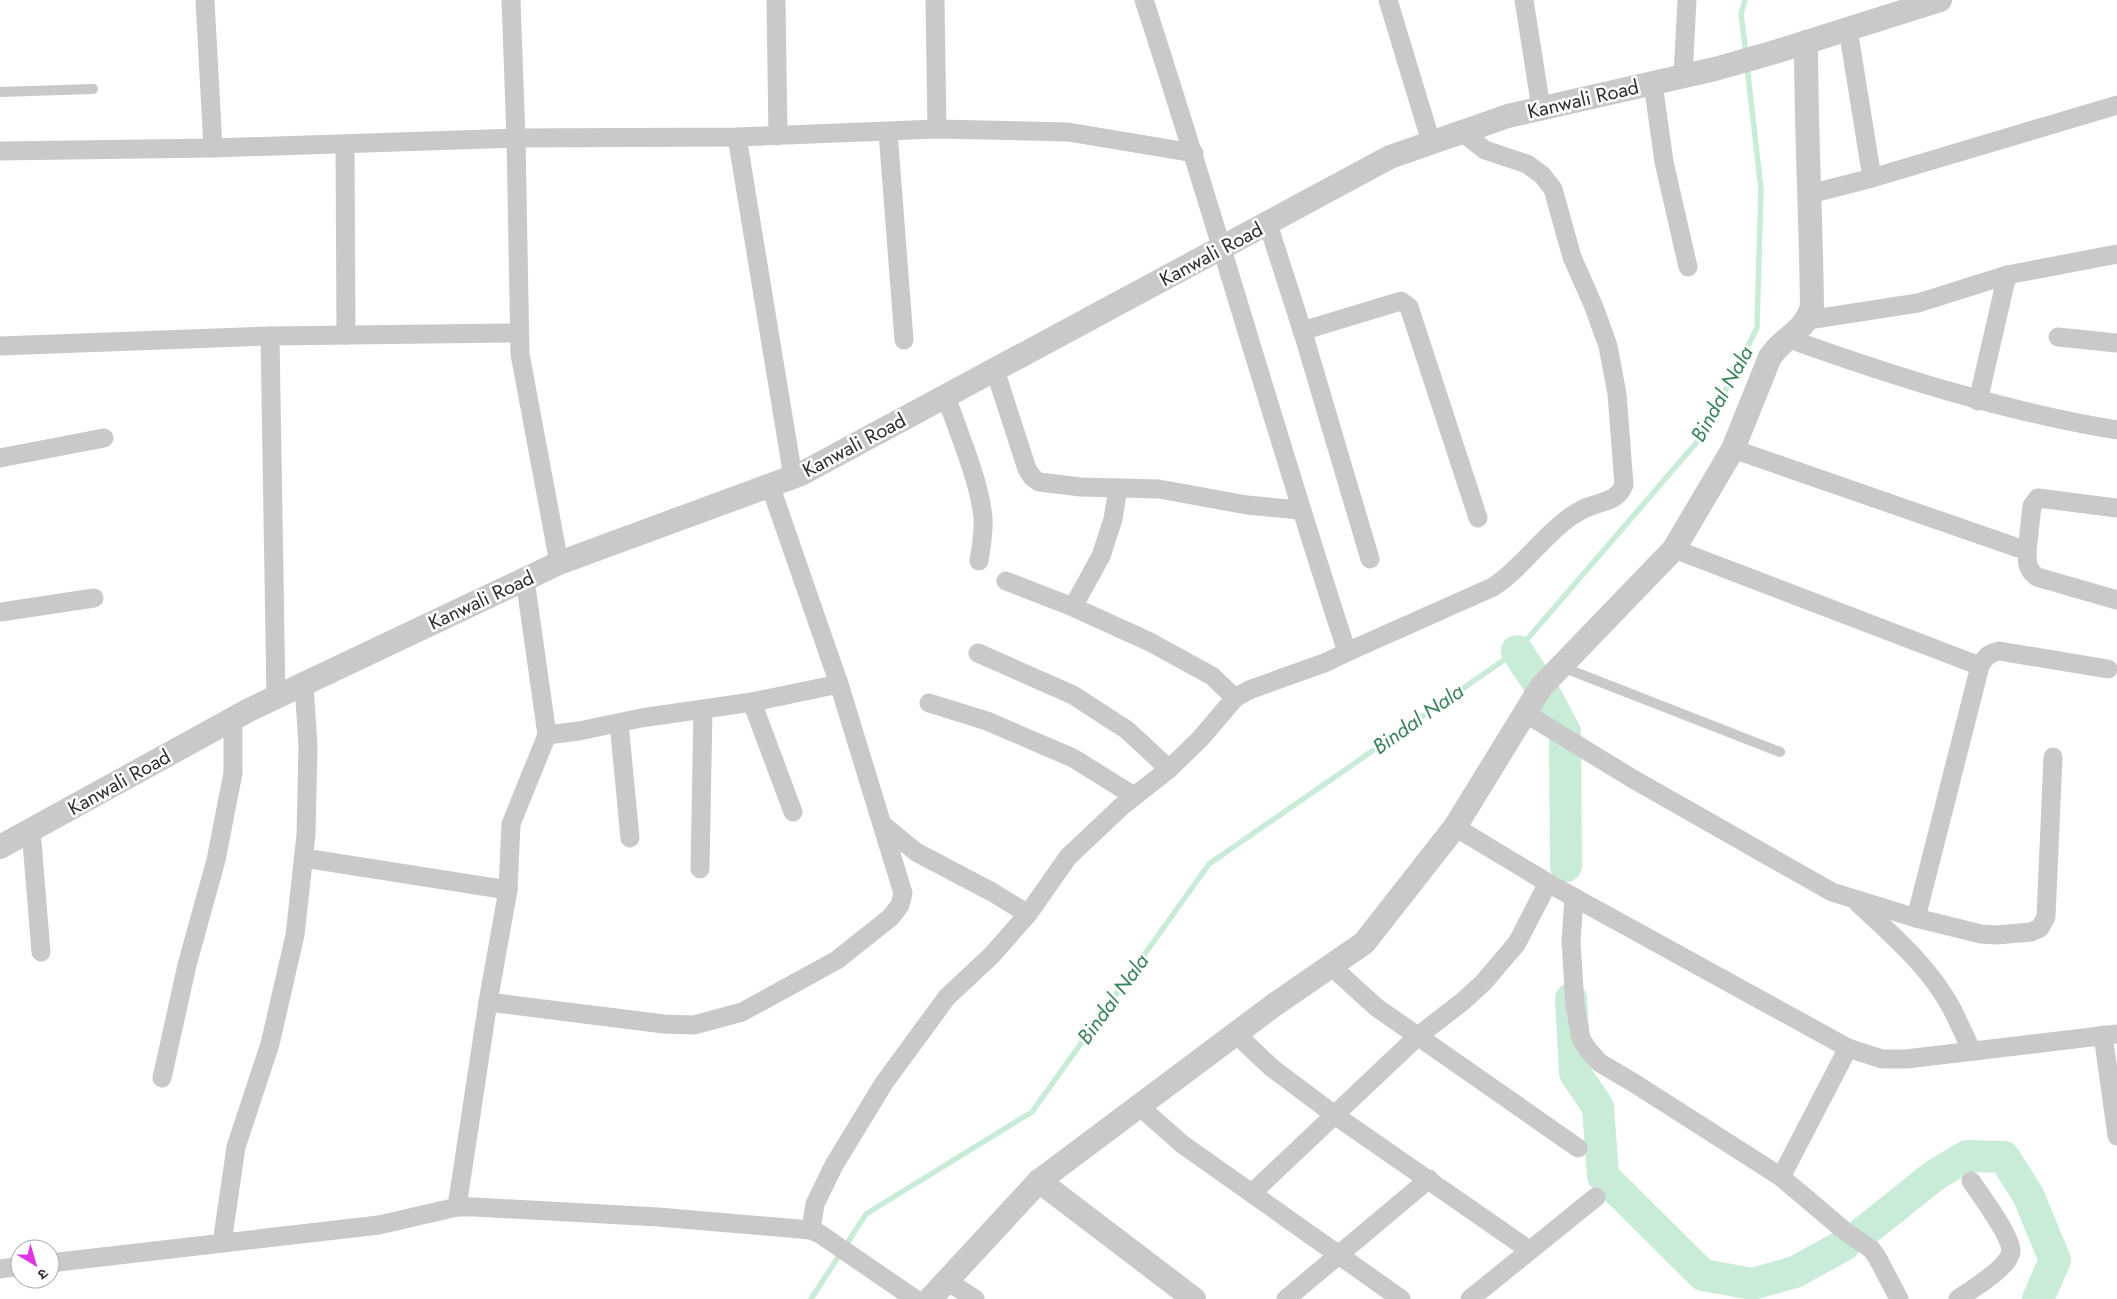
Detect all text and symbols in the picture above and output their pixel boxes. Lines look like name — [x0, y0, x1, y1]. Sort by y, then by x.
street label: Kanwali Road — [1525, 73, 1642, 126]
street label: Kanwali Road — [1154, 215, 1268, 294]
water label: Bindal Nala — [1683, 340, 1761, 447]
street label: Kanwali Road — [797, 406, 911, 485]
street label: Kanwali Road — [424, 563, 539, 638]
water label: Bindal Nala — [1366, 676, 1470, 761]
street label: Kanwali Road — [63, 742, 176, 823]
water label: Bindal Nala — [1070, 947, 1156, 1050]
north arrow — [10, 1239, 60, 1289]
text: उ — [33, 1264, 52, 1285]

